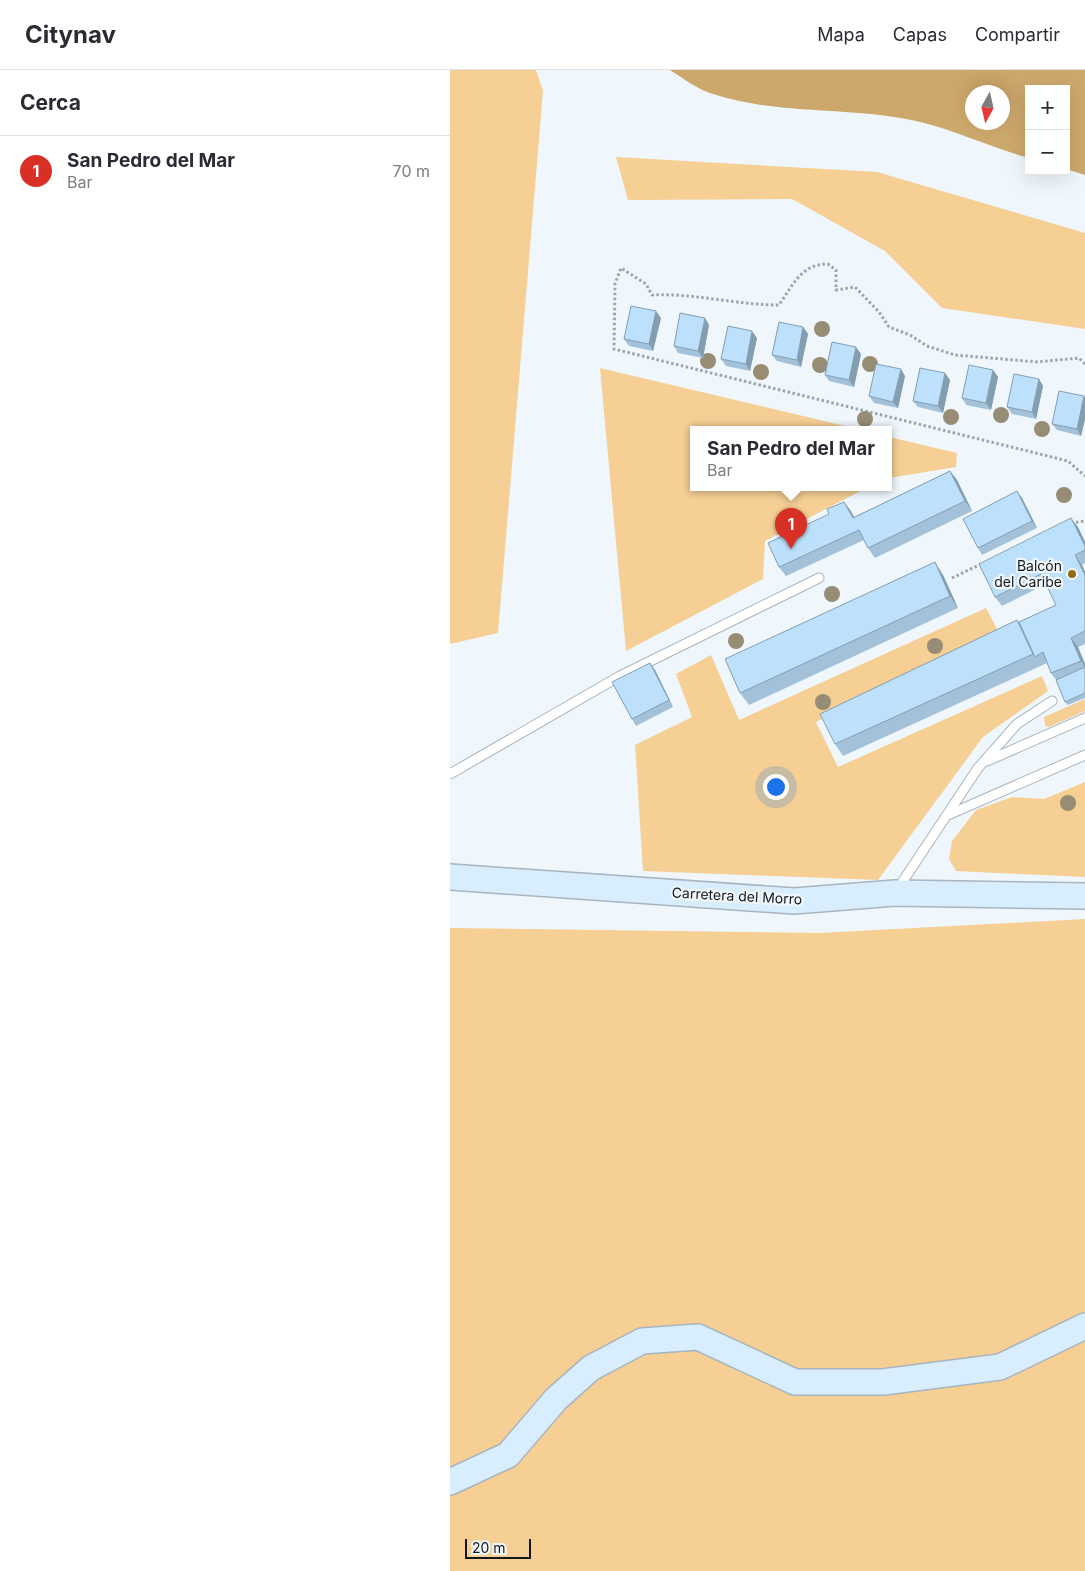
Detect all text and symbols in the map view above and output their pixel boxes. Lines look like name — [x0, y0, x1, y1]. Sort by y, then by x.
text: Citynav — [25, 20, 116, 49]
text: Mapa — [817, 24, 865, 45]
text: Capas — [893, 24, 947, 45]
text: Compartir — [975, 24, 1060, 45]
north arrow — [965, 85, 1010, 130]
map controls — [1025, 85, 1070, 175]
button: + — [1025, 85, 1070, 130]
text: Cerca — [20, 90, 81, 115]
button: − — [1025, 130, 1070, 175]
text: San Pedro del Mar — [67, 149, 235, 172]
text: 1 — [33, 161, 39, 181]
text: 70 m — [393, 161, 430, 181]
text: Bar — [67, 172, 92, 192]
popup — [690, 426, 892, 491]
text: San Pedro del Mar — [707, 437, 875, 460]
text: Bar — [707, 460, 732, 480]
pin: 1 — [775, 508, 807, 549]
place label: Balcón del Caribe — [994, 557, 1062, 590]
marker: Balcón del Caribe — [1066, 568, 1078, 580]
your location — [763, 774, 789, 800]
street label: Carretera del Morro — [671, 884, 803, 907]
scale bar — [465, 1536, 531, 1559]
text: 20 m — [472, 1539, 506, 1556]

